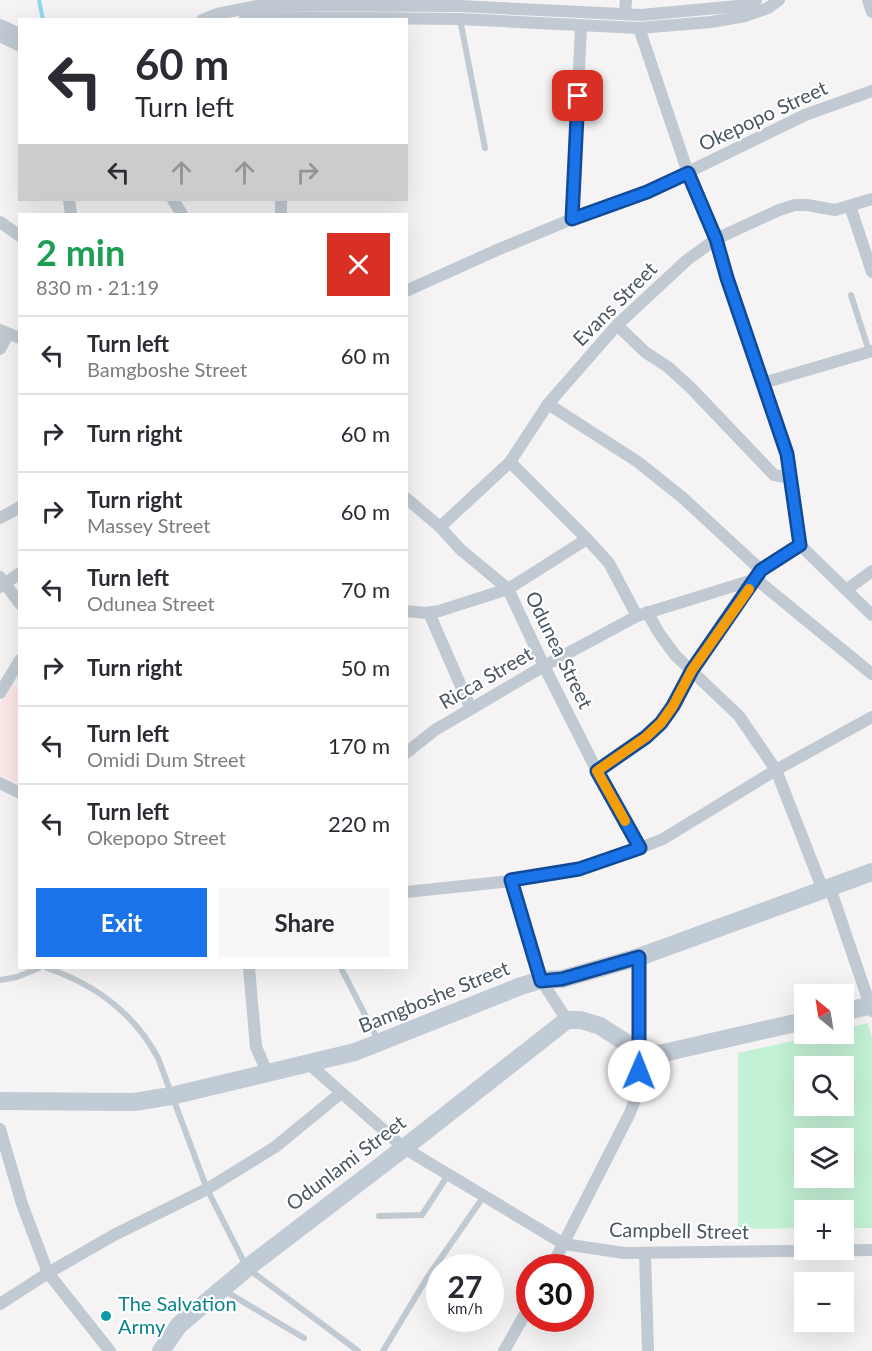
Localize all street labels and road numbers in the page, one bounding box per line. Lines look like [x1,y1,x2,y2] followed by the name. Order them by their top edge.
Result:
[695,75,831,155] street label: Okepopo Street
[567,256,661,350] street label: Evans Street
[521,587,599,712] street label: Odunea Street
[435,641,536,713] street label: Ricca Street
[355,955,512,1037] street label: Bamgboshe Street
[281,1110,410,1215] street label: Odunlami Street
[609,1217,749,1243] street label: Campbell Street

